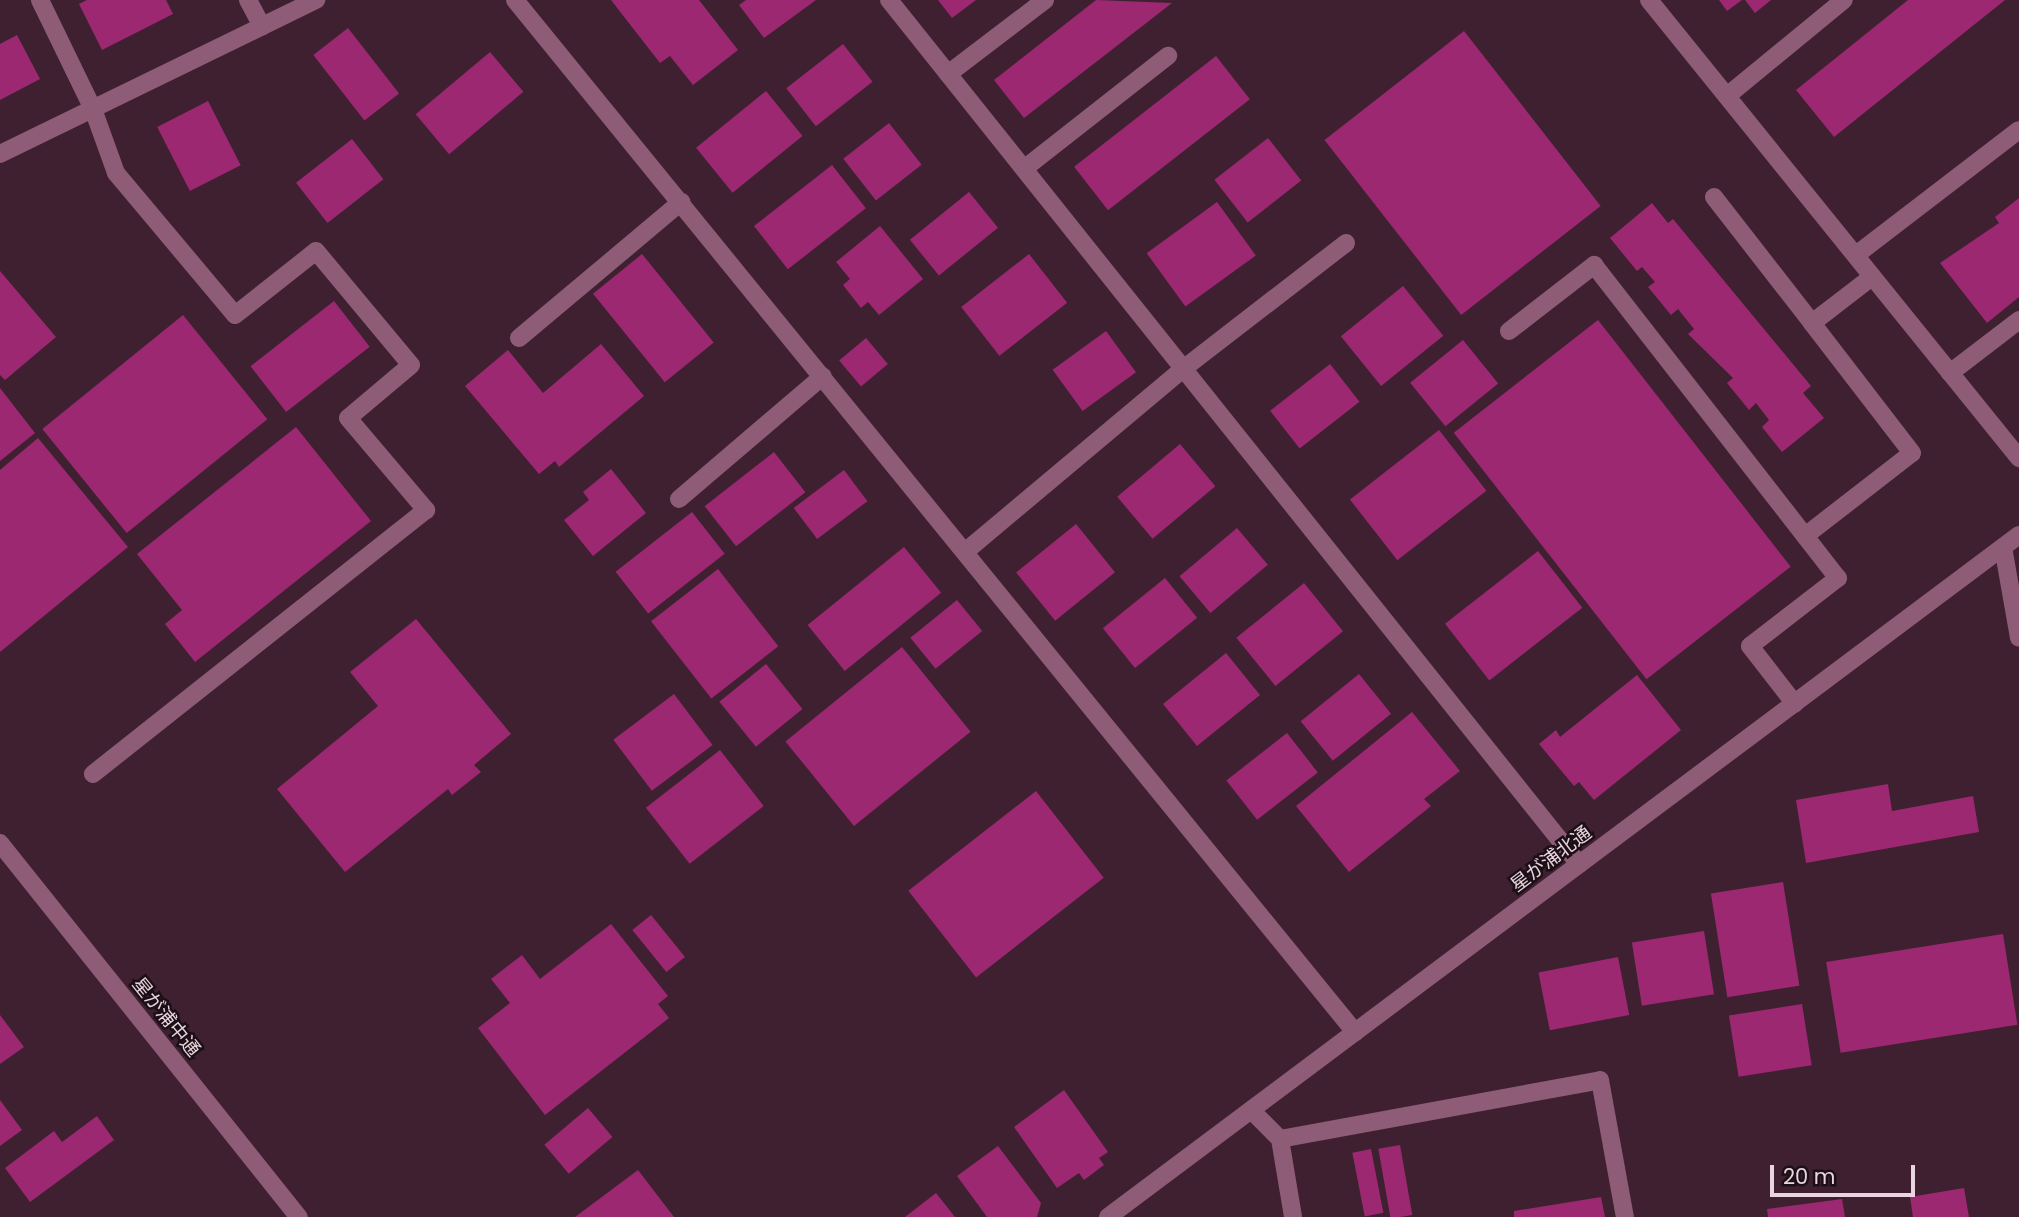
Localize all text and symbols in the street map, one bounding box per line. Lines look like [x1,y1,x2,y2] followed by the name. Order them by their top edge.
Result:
[1506,821,1596,897] street label: 星が浦北通
[127,973,205,1061] street label: 星が浦中通
[1774,1150,1919,1194] scale bar
[1783,1162,1836,1191] text: 20 m

